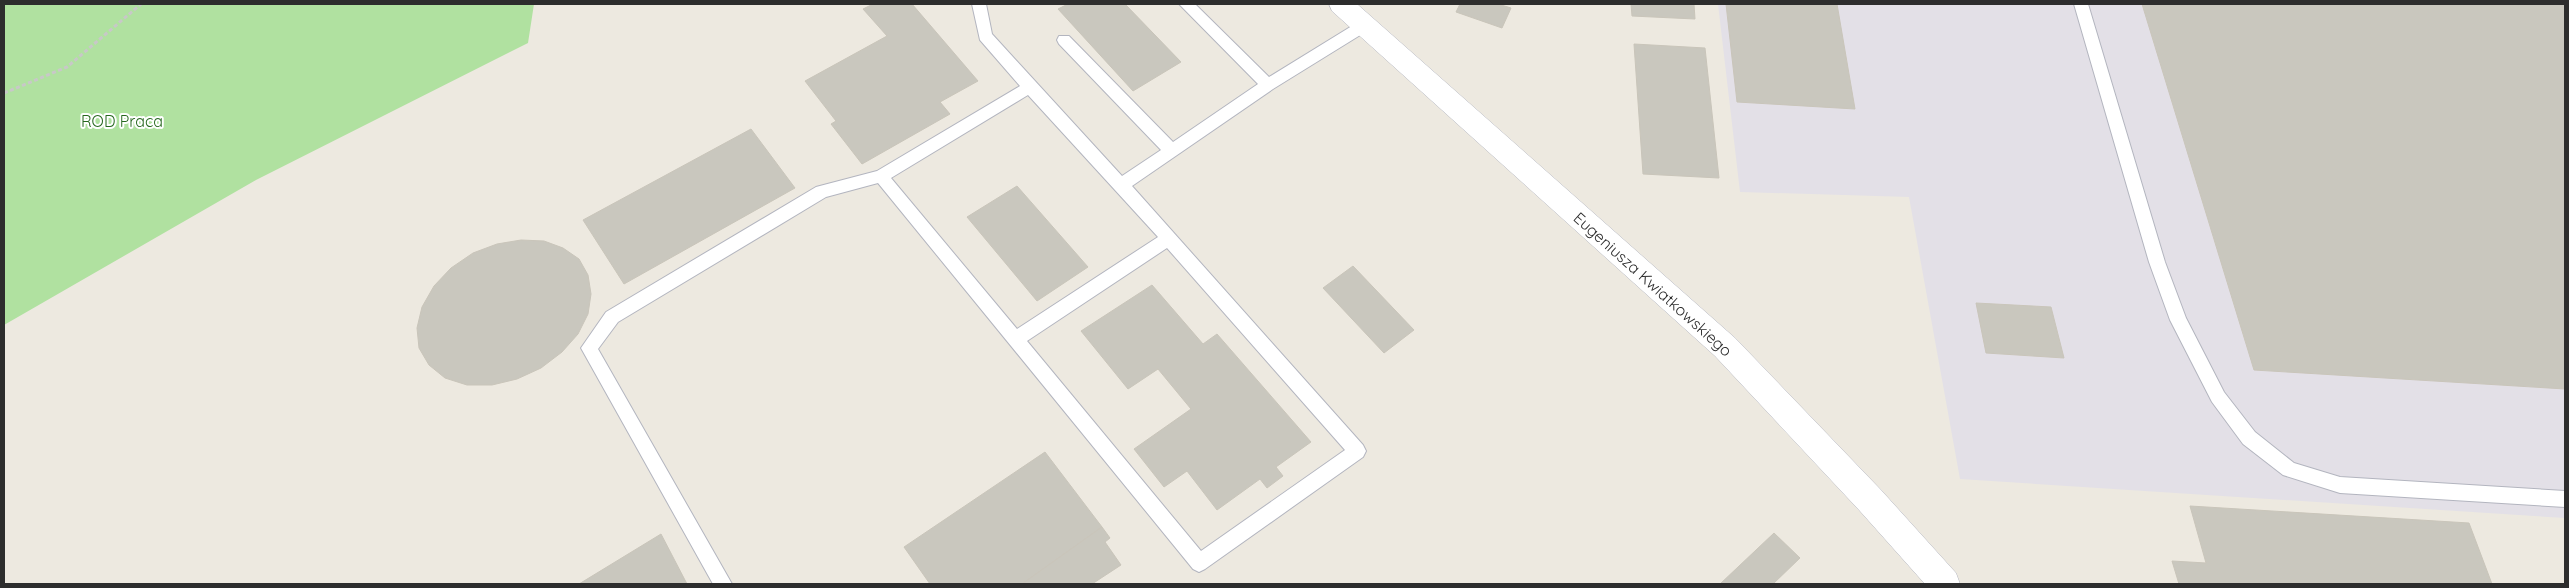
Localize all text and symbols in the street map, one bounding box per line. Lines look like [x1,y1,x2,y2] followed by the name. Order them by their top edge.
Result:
[81,111,163,131] park label: ROD Praca
[1570,208,1736,360] street label: Eugeniusza Kwiatkowskiego

